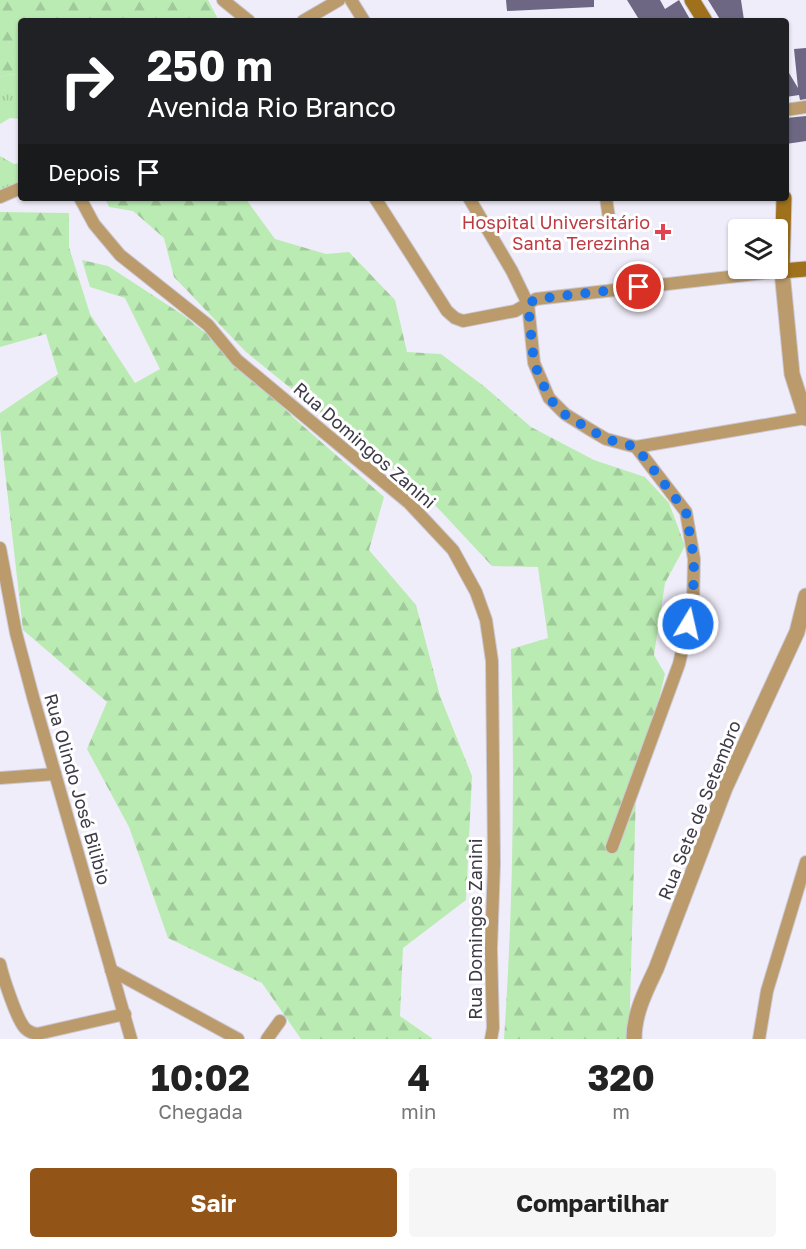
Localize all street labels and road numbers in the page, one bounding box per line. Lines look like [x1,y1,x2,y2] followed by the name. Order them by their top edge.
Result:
[289,377,441,513] street label: Rua Domingos Zanini
[40,691,116,887] street label: Rua Olindo José Bilibio
[653,717,745,903] street label: Rua Sete de Setembro
[464,838,486,1020] street label: Rua Domingos Zanini

